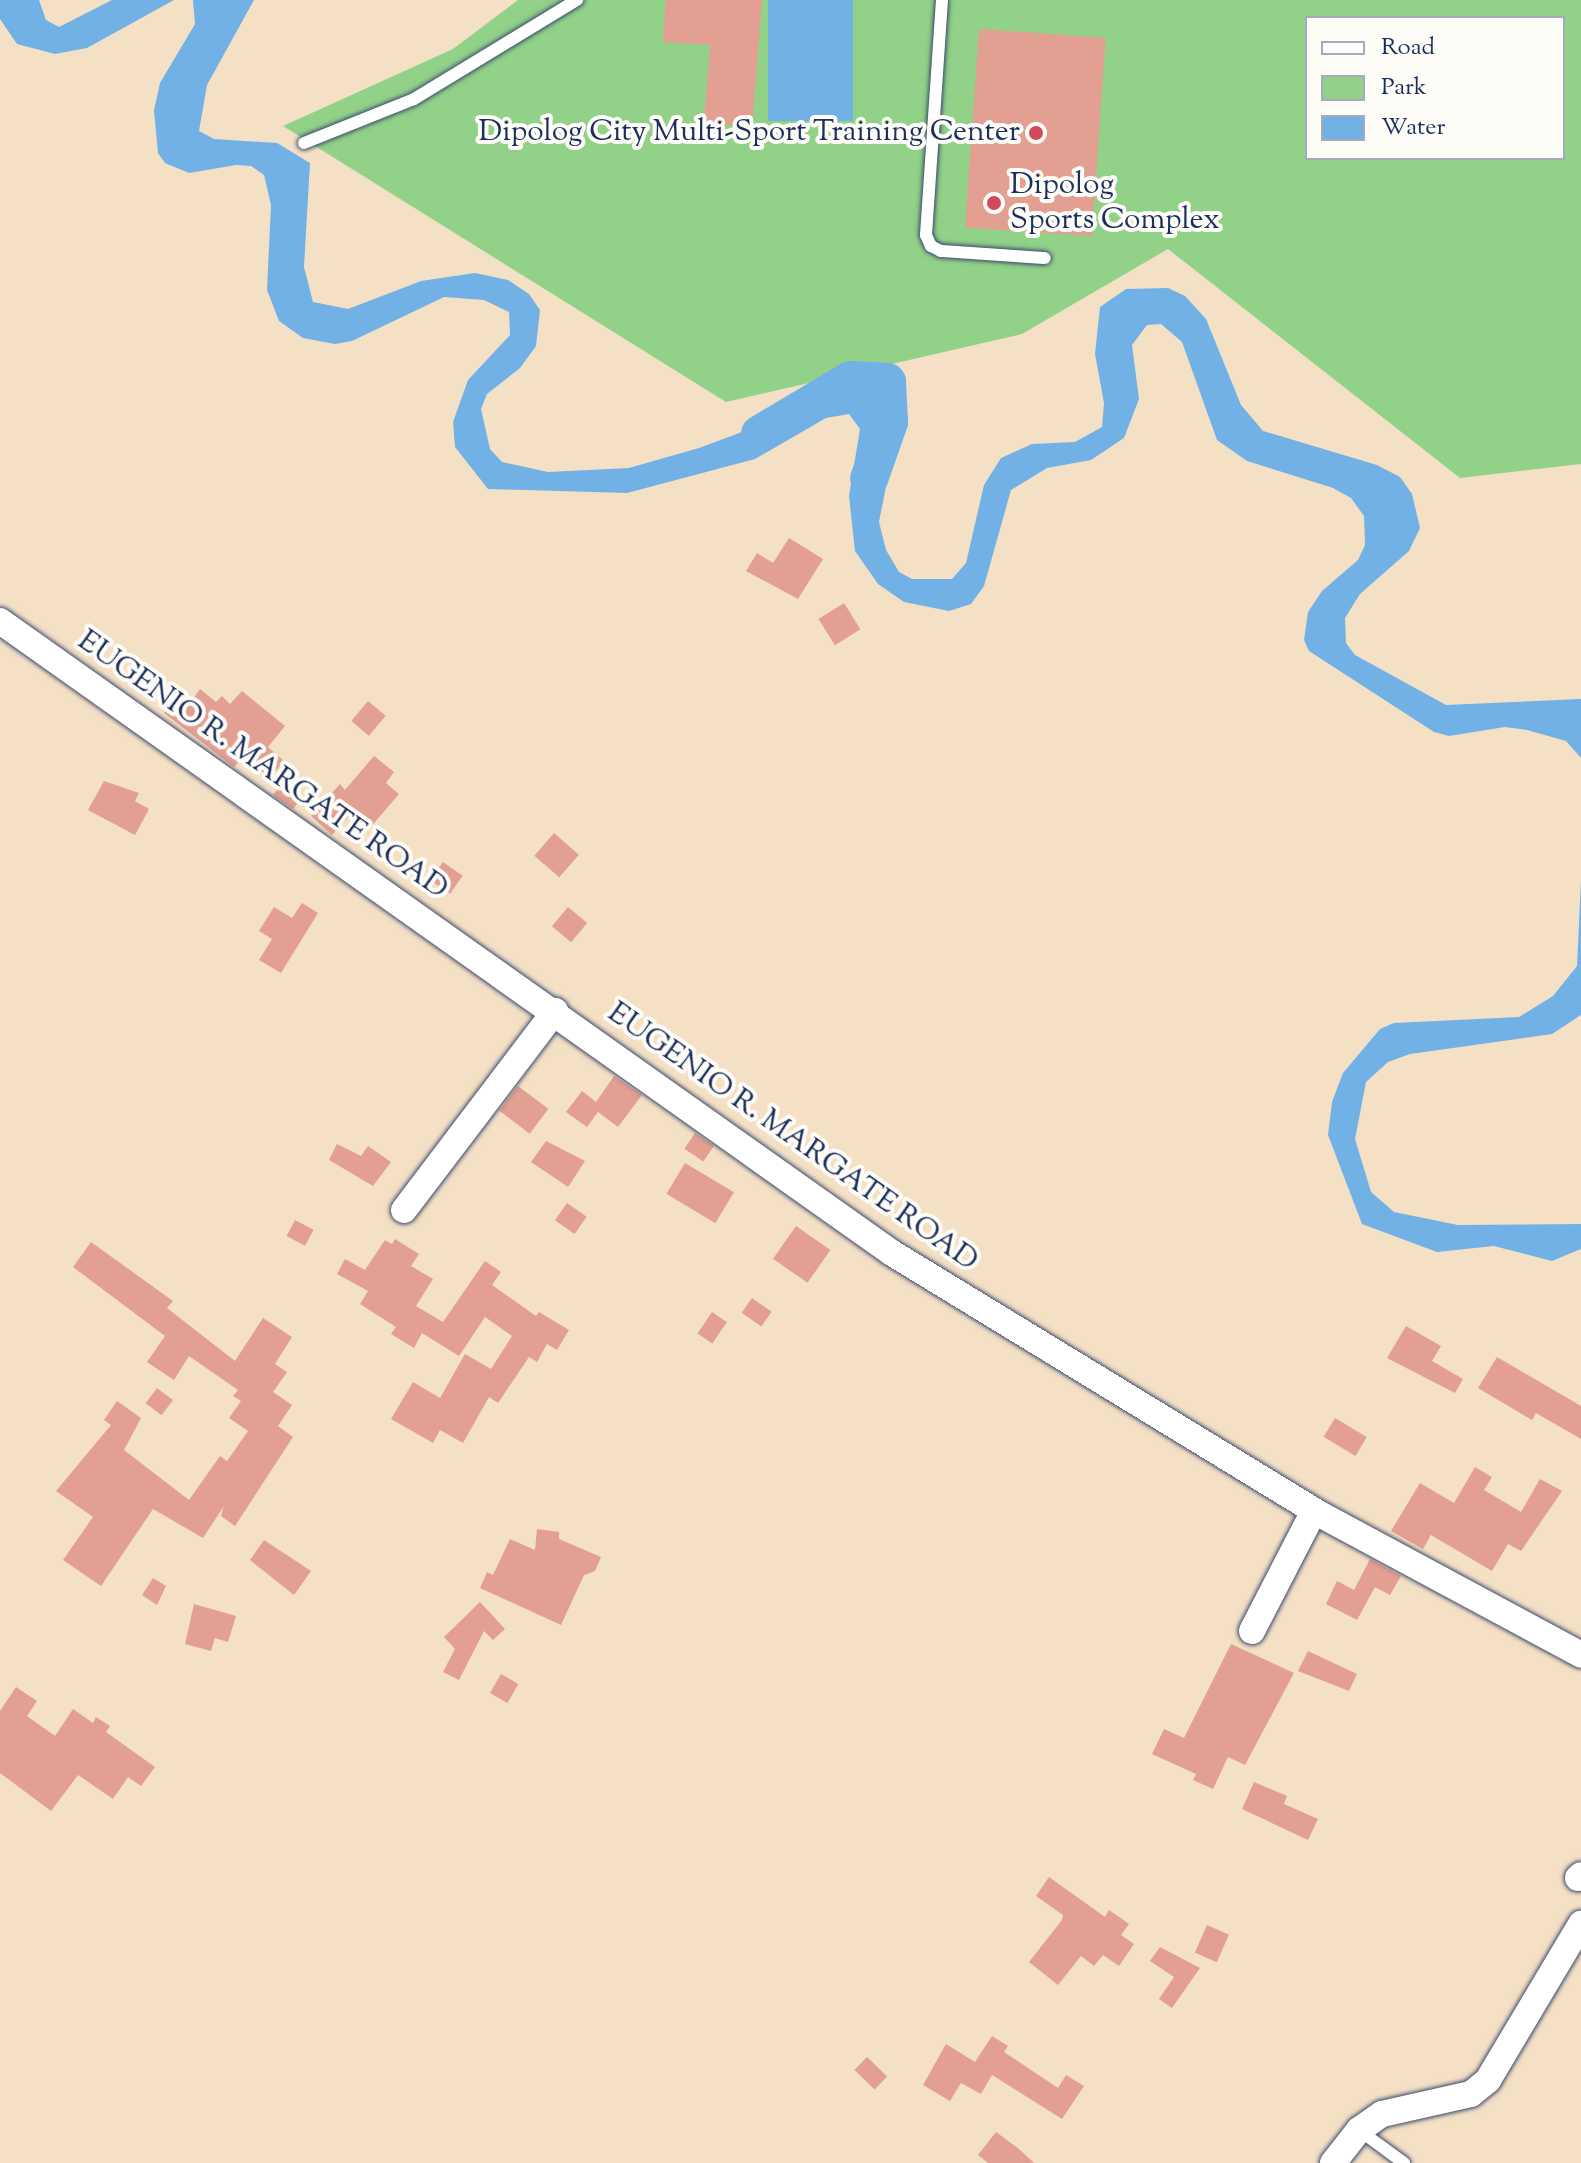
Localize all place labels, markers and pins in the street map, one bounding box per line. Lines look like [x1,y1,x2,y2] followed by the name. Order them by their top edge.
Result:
[479,115,1020,151] place label: Dipolog City Multi-Sport Training Center
[1027,124,1045,142] marker: Dipolog City Multi-Sport Training Center
[1010,168,1220,238] place label: Dipolog Sports Complex
[985,194,1003,212] marker: Dipolog Sports Complex

